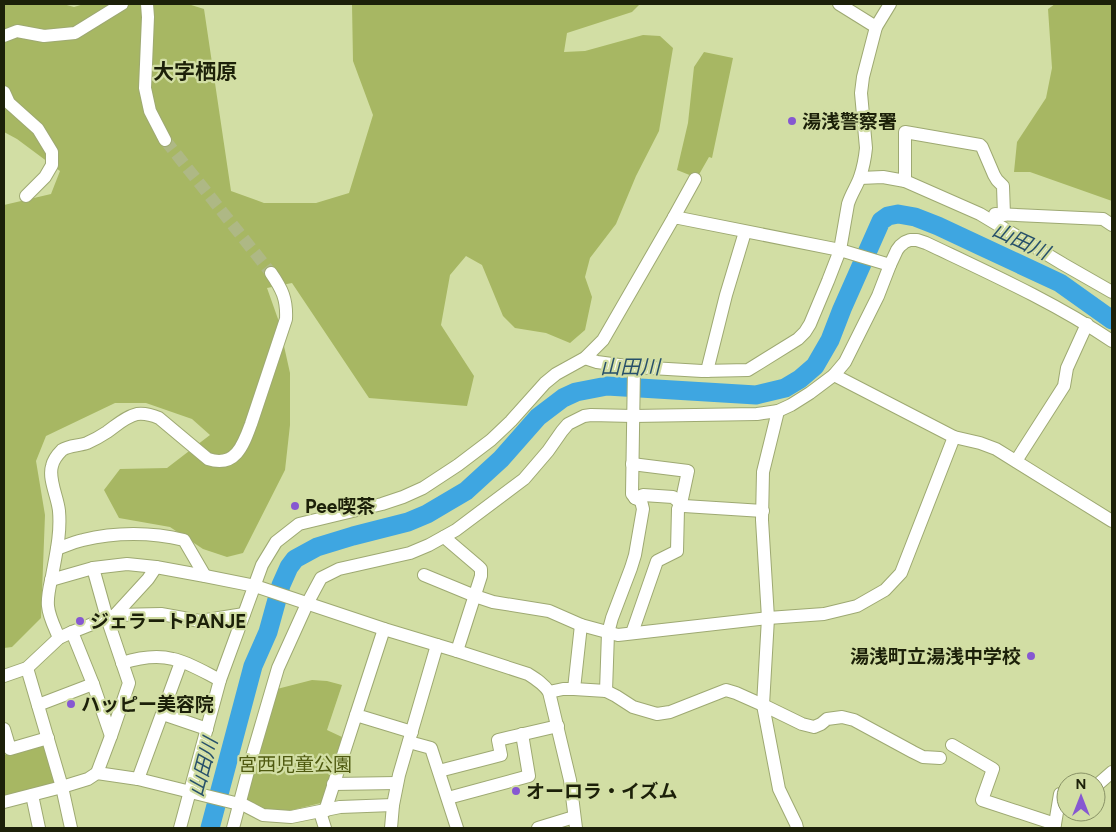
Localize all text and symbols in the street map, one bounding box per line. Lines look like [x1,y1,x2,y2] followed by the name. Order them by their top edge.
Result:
[153,59,237,84] district label: 大字栖原
[802,110,897,133] place label: 湯浅警察署
[786,115,798,127] marker: 湯浅警察署
[989,217,1055,265] water label: 山田川
[600,355,662,379] water label: 山田川
[305,495,375,518] place label: Pee喫茶
[289,500,301,512] marker: Pee喫茶
[90,610,246,633] place label: ジェラートPANJE
[74,615,86,627] marker: ジェラートPANJE
[850,645,1021,668] place label: 湯浅町立湯浅中学校
[1025,650,1037,662] marker: 湯浅町立湯浅中学校
[81,693,214,716] place label: ハッピー美容院
[65,698,77,710] marker: ハッピー美容院
[184,733,223,799] water label: 山田川
[238,753,352,776] park label: 宮西児童公園
[1056,772,1106,822] north arrow
[1076,776,1086,793] text: N
[526,780,677,803] place label: オーロラ・イズム
[510,785,522,797] marker: オーロラ・イズム

